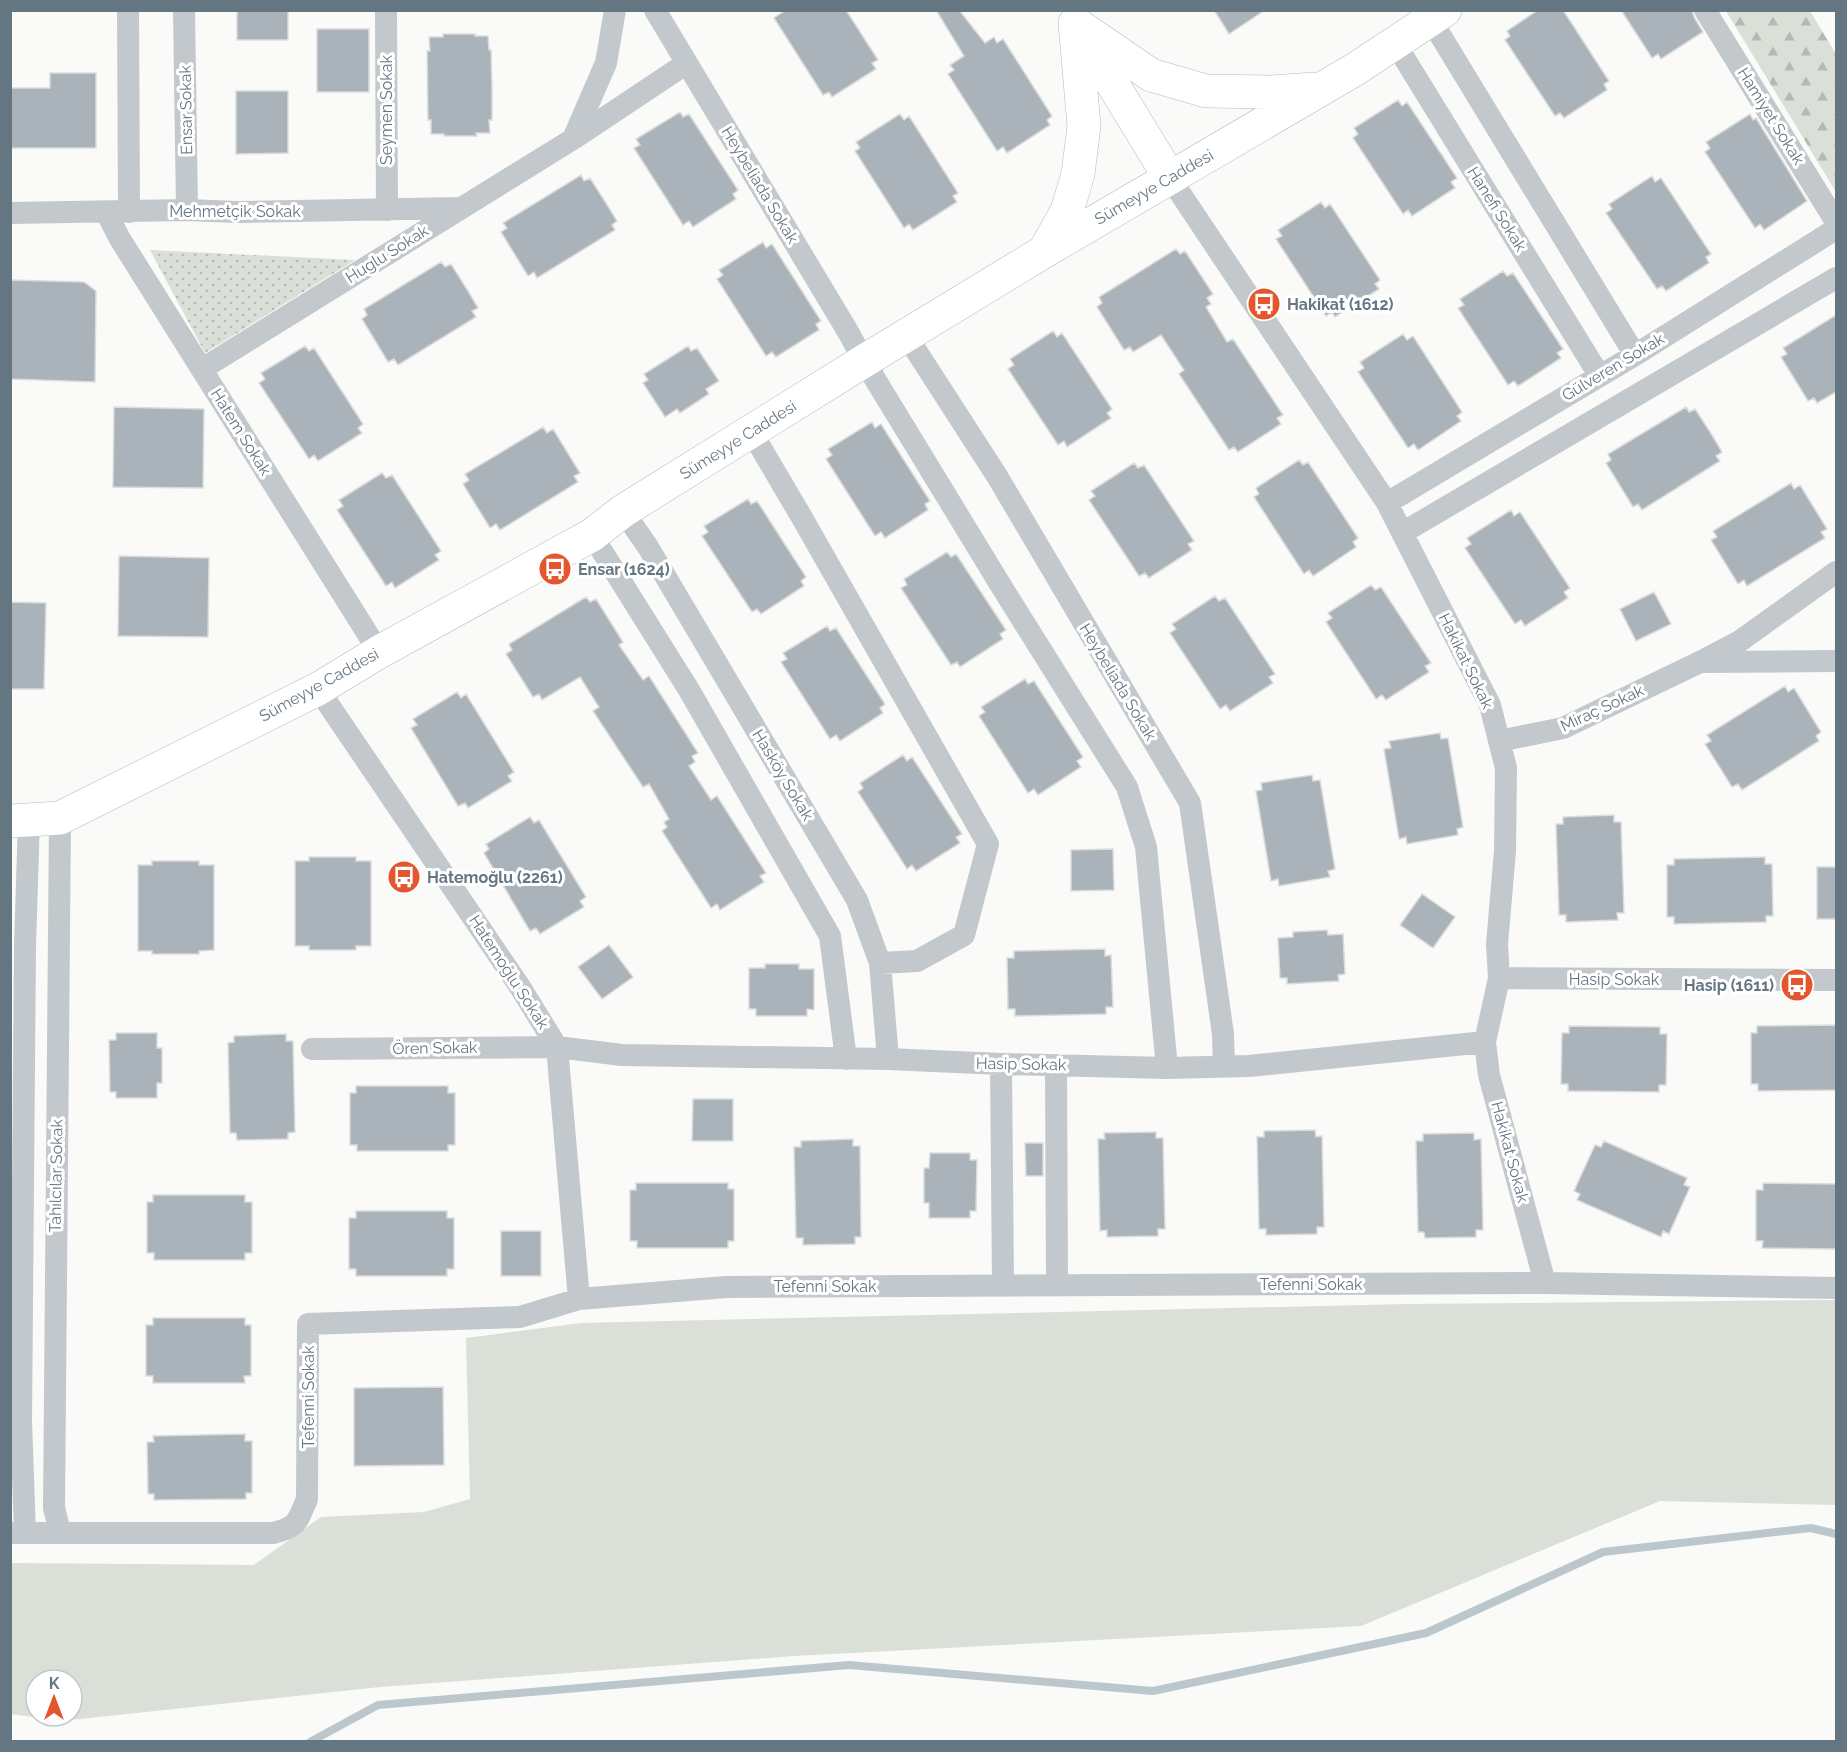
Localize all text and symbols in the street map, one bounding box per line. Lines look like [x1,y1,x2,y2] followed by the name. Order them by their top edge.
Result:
[377,55,396,165] street label: Seymen Sokak
[1734,64,1809,168] street label: Hamiyet Sokak
[176,65,196,155] street label: Ensar Sokak
[718,123,803,247] street label: Heybeliada Sokak
[1091,145,1217,229] street label: Sümeyye Caddesi
[1463,163,1531,255] street label: Hanefi Sokak
[169,202,301,221] street label: Mehmetçik Sokak
[342,221,432,287] street label: Huglu Sokak
[1246,286,1282,322] bus stop icon: Hakikat (1612)
[1287,295,1393,314] place label: Hakikat (1612)
[1559,329,1668,405] street label: Gülveren Sokak
[207,385,275,479] street label: Hatem Sokak
[676,396,800,484] street label: Sümeyye Caddesi
[537,551,573,587] bus stop icon: Ensar (1624)
[578,560,670,579] place label: Ensar (1624)
[1435,610,1498,712] street label: Hakikat Sokak
[1076,620,1161,744] street label: Heybeliada Sokak
[256,644,382,726] street label: Sümeyye Caddesi
[1557,680,1647,736] street label: Miraç Sokak
[748,726,818,824] street label: Hasköy Sokak
[386,859,422,895] bus stop icon: Hatemoğlu (2261)
[427,868,563,887] place label: Hatemoğlu (2261)
[465,911,553,1033] street label: Hatemoğlu Sokak
[1779,967,1815,1003] bus stop icon: Hasip (1611)
[1569,970,1660,989] street label: Hasip Sokak
[1684,976,1774,995] place label: Hasip (1611)
[392,1037,478,1058] street label: Ören Sokak
[976,1054,1067,1074] street label: Hasip Sokak
[1487,1099,1533,1205] street label: Hakikat Sokak
[46,1119,66,1233] street label: Tahılcılar Sokak
[1260,1275,1363,1294] street label: Tefenni Sokak
[774,1277,877,1296] street label: Tefenni Sokak
[299,1345,318,1448] street label: Tefenni Sokak
[24,1668,84,1728] north arrow
[49,1674,60,1693] text: K

